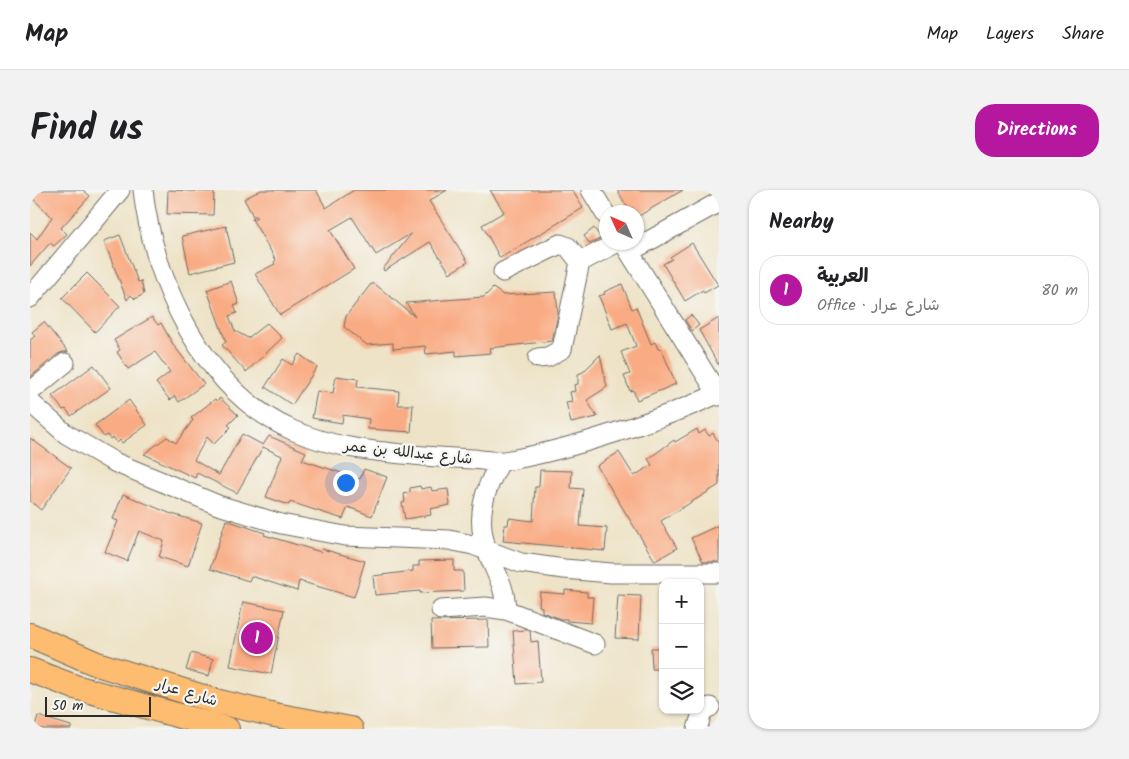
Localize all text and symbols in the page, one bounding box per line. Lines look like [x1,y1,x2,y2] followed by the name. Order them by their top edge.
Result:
[25,15,68,54] text: Map
[927,20,958,49] text: Map
[986,20,1034,49] text: Layers
[1062,20,1104,49] text: Share
[30,102,143,158] text: Find us
[975,104,1099,157] button: Directions
[599,205,644,250] north arrow
[769,206,834,239] text: Nearby
[817,262,868,292] text: العربية
[784,278,788,303] text: 1
[1041,278,1078,303] text: 80 m
[817,293,940,318] text: Office · شارع عرار
[340,434,473,472] street label: شارع عبدالله بن عمر
[333,470,359,496] your location
[659,579,704,714] map controls
[659,579,704,624] button: +
[241,619,273,657] pin: 1
[659,624,704,669] button: −
[659,669,704,714] button: layers
[152,672,220,714] street label: شارع عرار
[45,694,151,717] scale bar
[52,695,83,717] text: 50 m

